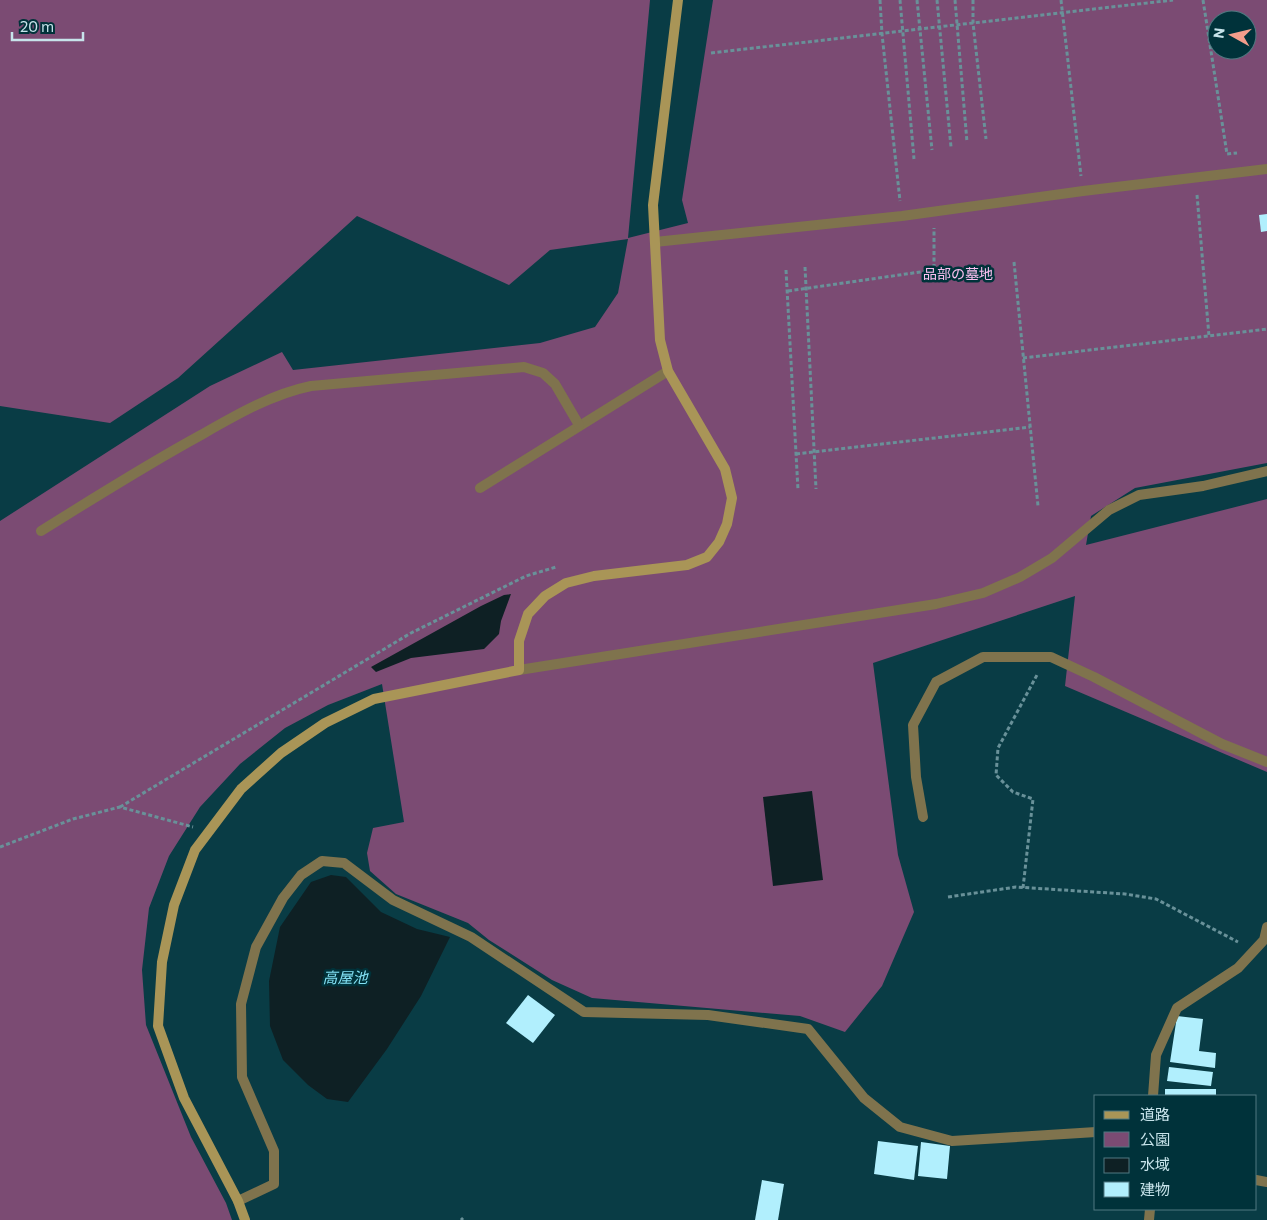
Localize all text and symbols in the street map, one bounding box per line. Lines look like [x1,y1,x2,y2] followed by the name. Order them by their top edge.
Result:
[12,10,84,42] scale bar
[1207,10,1257,60] north arrow
[20,17,54,35] text: 20 m
[1209,27,1228,40] text: N
[923,265,993,282] park label: 品部の墓地
[322,968,369,986] water label: 高屋池
[1094,1095,1257,1210] legend
[1140,1105,1170,1123] text: 道路
[1140,1130,1170,1148] text: 公園
[1140,1155,1170,1173] text: 水域
[1140,1180,1170,1198] text: 建物

